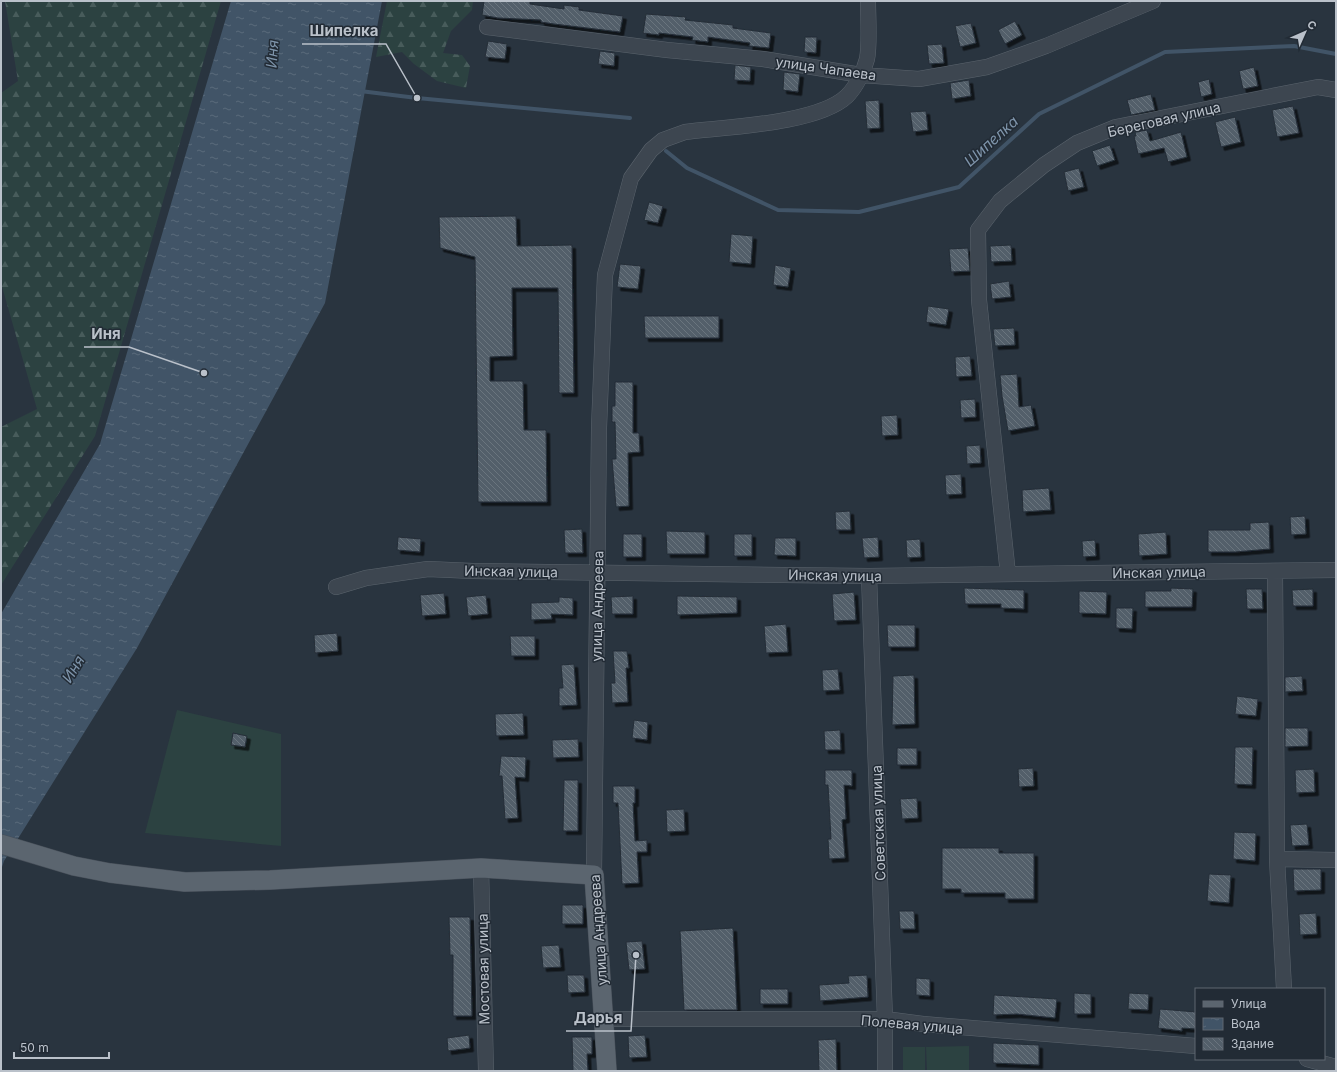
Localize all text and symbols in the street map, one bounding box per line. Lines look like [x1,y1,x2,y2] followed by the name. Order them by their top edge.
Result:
[1285,12,1325,52] north arrow
[302,17,386,44] callout: Шипелка
[1304,17,1320,33] text: С
[310,21,378,40] text: Шипелка
[262,39,282,69] water label: Иня
[775,53,877,83] street label: улица Чапаева
[1106,98,1222,140] street label: Береговая улица
[960,112,1022,170] water label: Шипелка
[84,320,129,347] callout: Иня
[91,324,121,343] text: Иня
[588,550,606,662] street label: улица Андреева
[464,562,558,580] street label: Инская улица
[1112,563,1206,581] street label: Инская улица
[788,566,882,584] street label: Инская улица
[57,652,89,686] water label: Иня
[867,765,889,881] street label: Советская улица
[586,874,610,986] street label: улица Андреева
[474,913,492,1025] street label: Мостовая улица
[1195,988,1325,1060] legend
[1231,996,1266,1011] text: Улица
[566,1004,631,1031] callout: Дарья
[574,1008,622,1027] text: Дарья
[860,1011,964,1037] street label: Полевая улица
[1231,1016,1260,1031] text: Вода
[14,1034,109,1060] scale bar
[1231,1036,1274,1051] text: Здание
[20,1040,49,1055] text: 50 m

